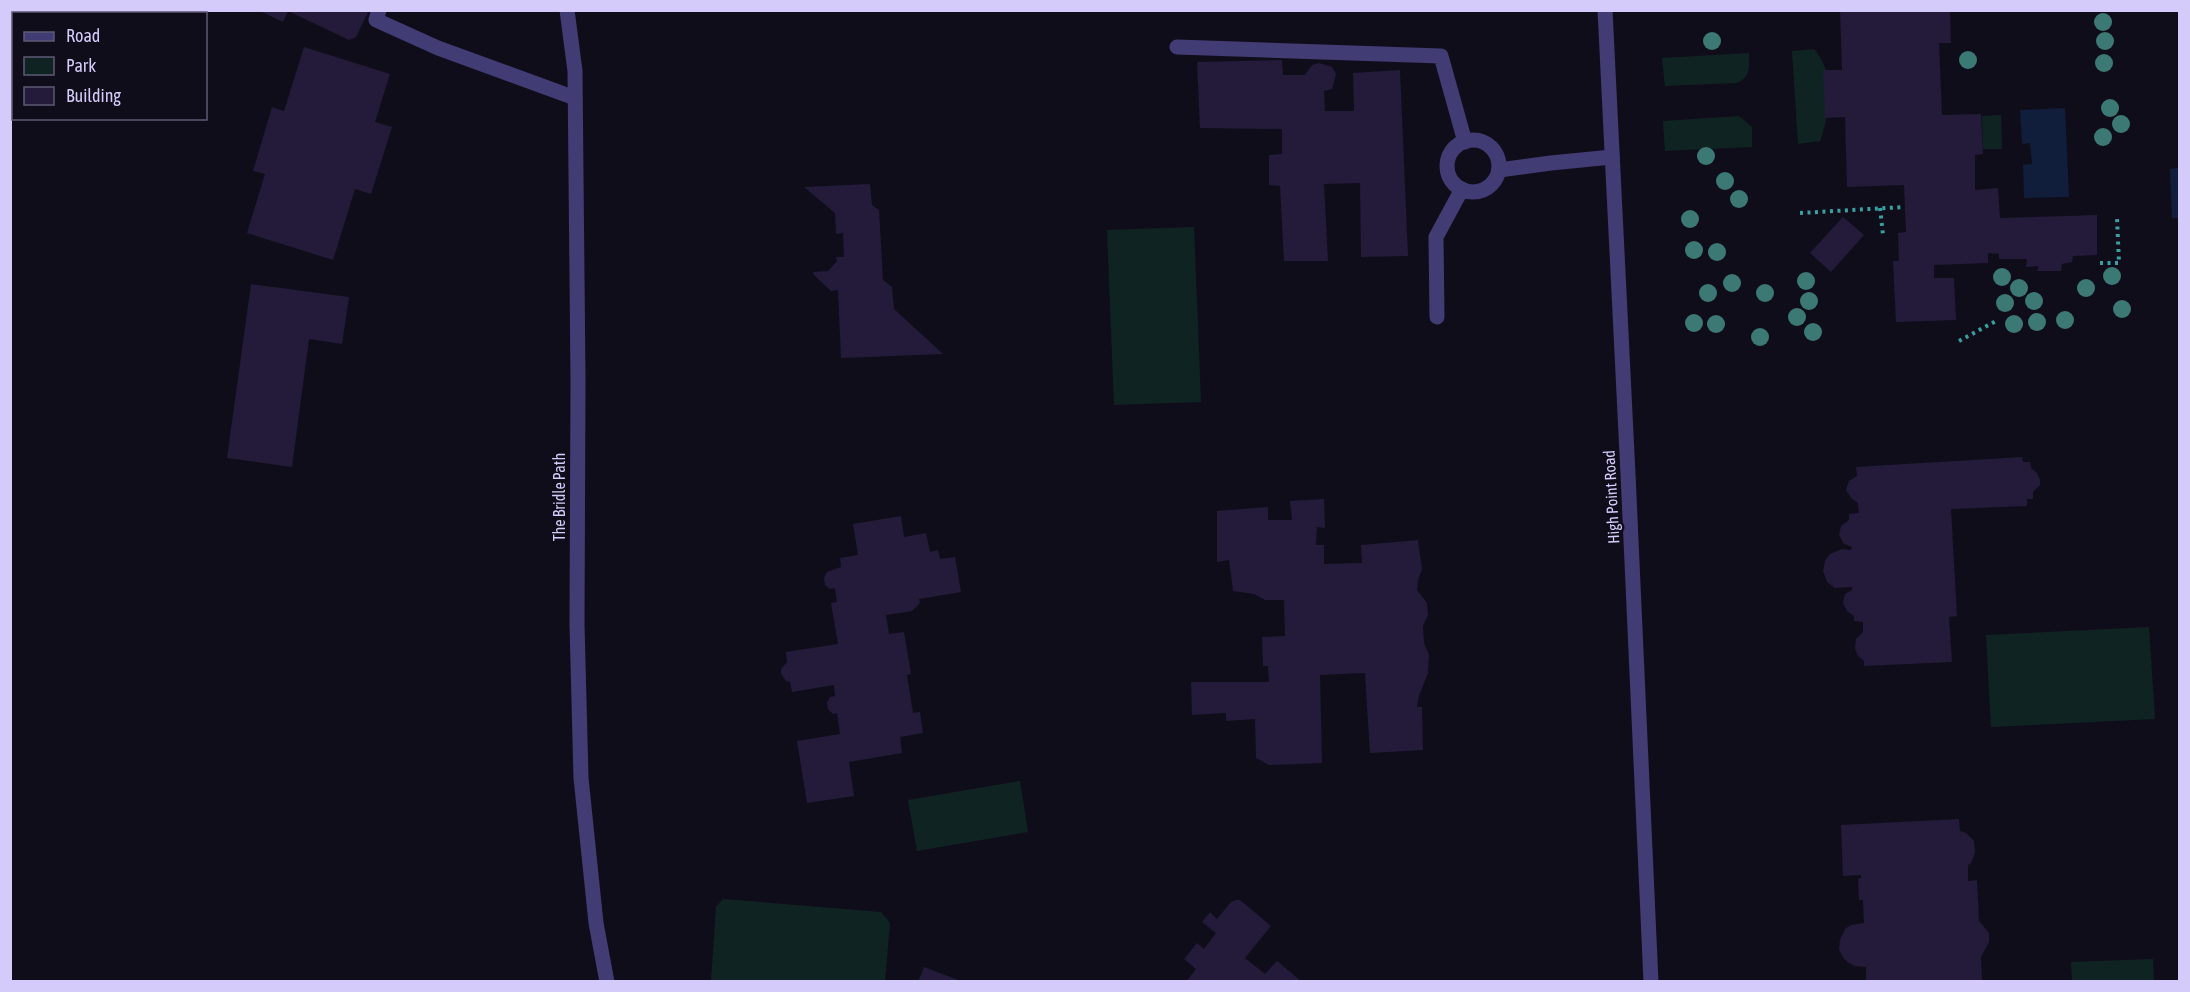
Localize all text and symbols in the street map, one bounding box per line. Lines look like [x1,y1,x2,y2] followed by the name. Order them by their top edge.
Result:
[12,12,207,120] legend
[66,25,100,46] text: Road
[66,55,96,76] text: Park
[66,85,121,106] text: Building
[1600,450,1623,544] street label: High Point Road
[550,453,568,541] street label: The Bridle Path

